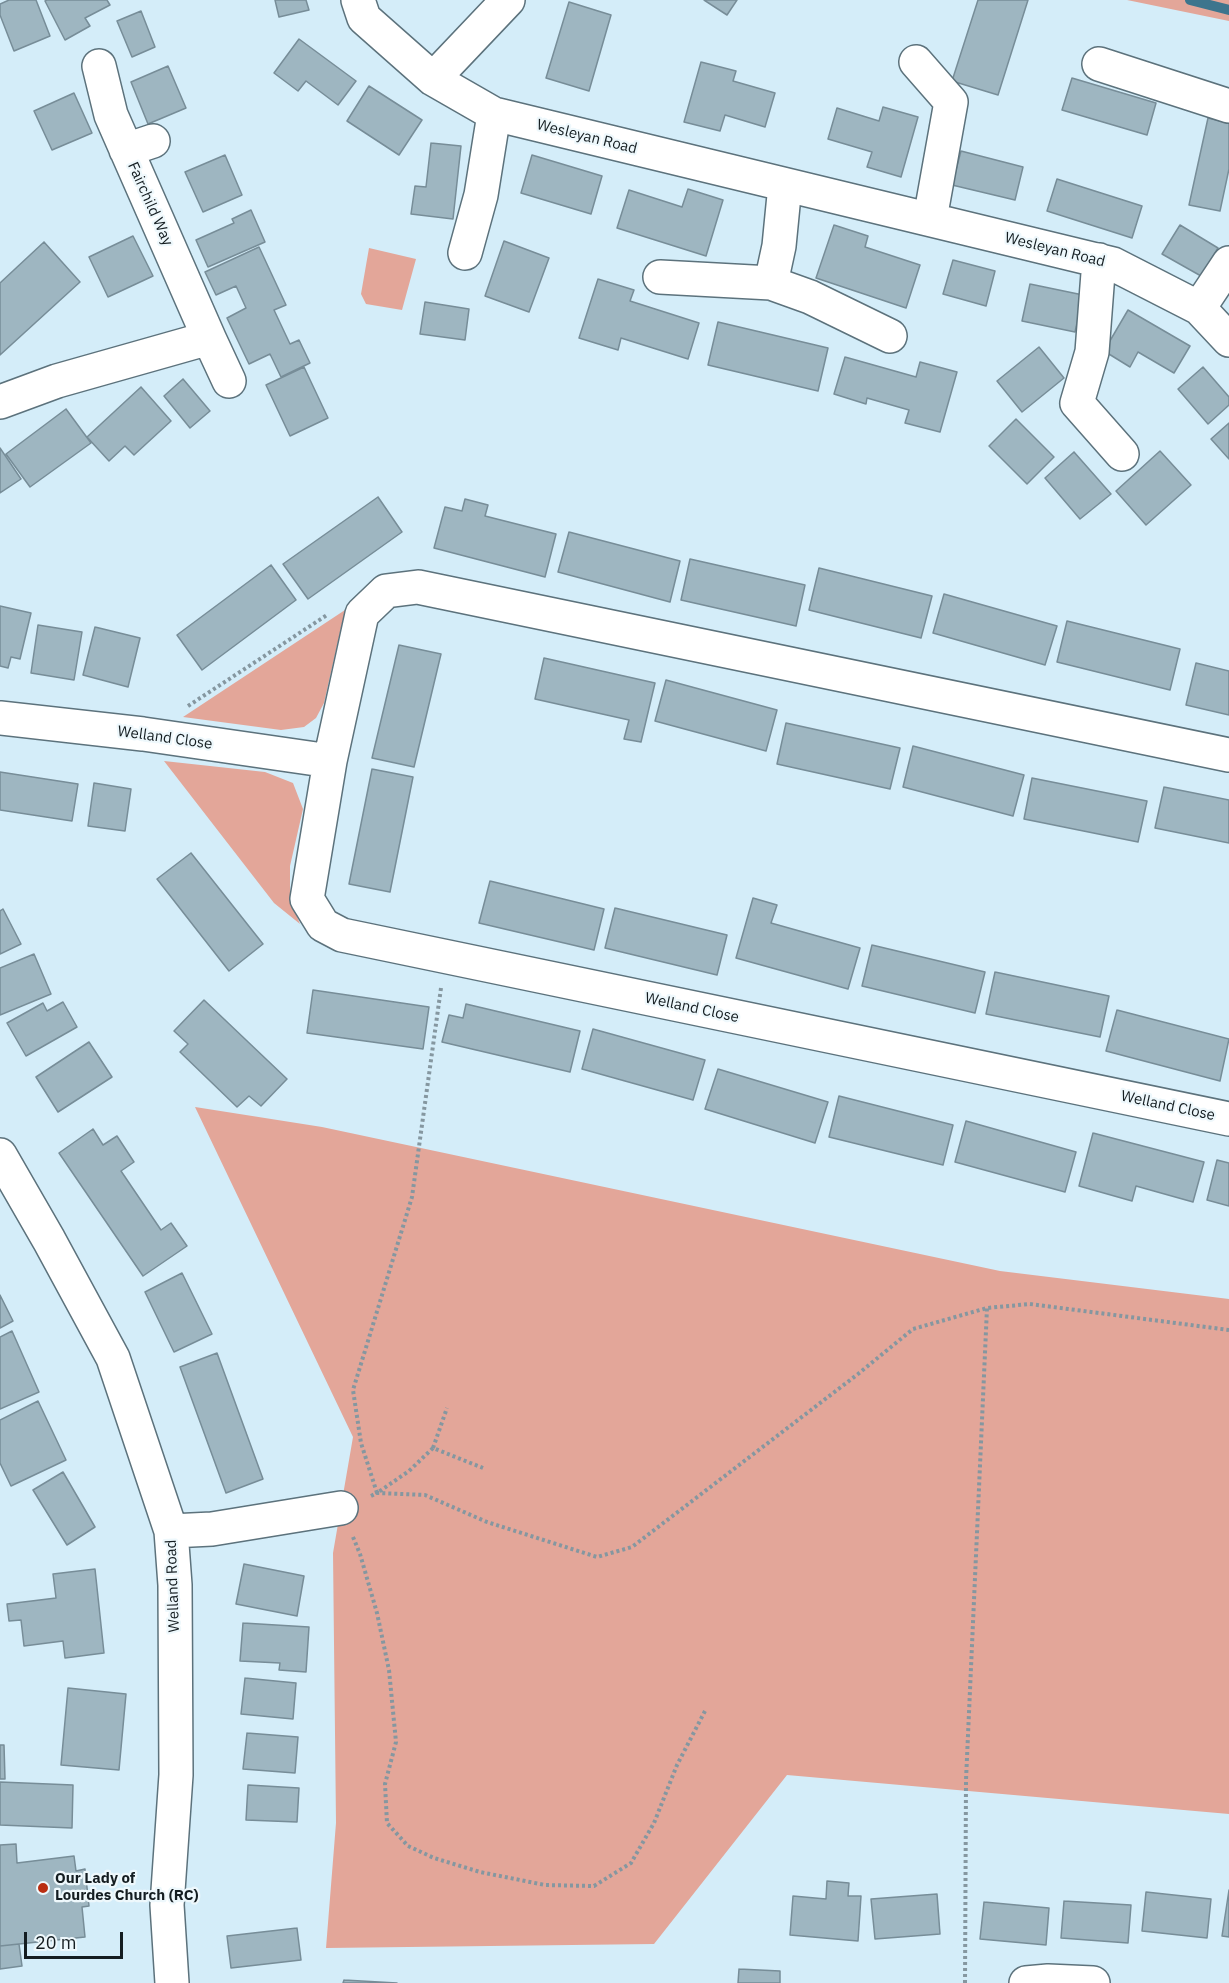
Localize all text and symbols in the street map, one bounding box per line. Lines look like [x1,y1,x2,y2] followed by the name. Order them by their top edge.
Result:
[535,116,639,158] street label: Wesleyan Road
[124,159,176,249] street label: Fairchild Way
[1003,229,1107,271] street label: Wesleyan Road
[116,722,214,754] street label: Welland Close
[643,989,741,1027] street label: Welland Close
[1119,1087,1217,1125] street label: Welland Close
[162,1539,184,1633] street label: Welland Road
[55,1870,199,1905] place label: Our Lady of Lourdes Church (RC)
[36,1881,50,1895] marker: Our Lady of Lourdes Church (RC)
[27,1920,126,1958] scale bar
[35,1931,77,1954] text: 20 m

